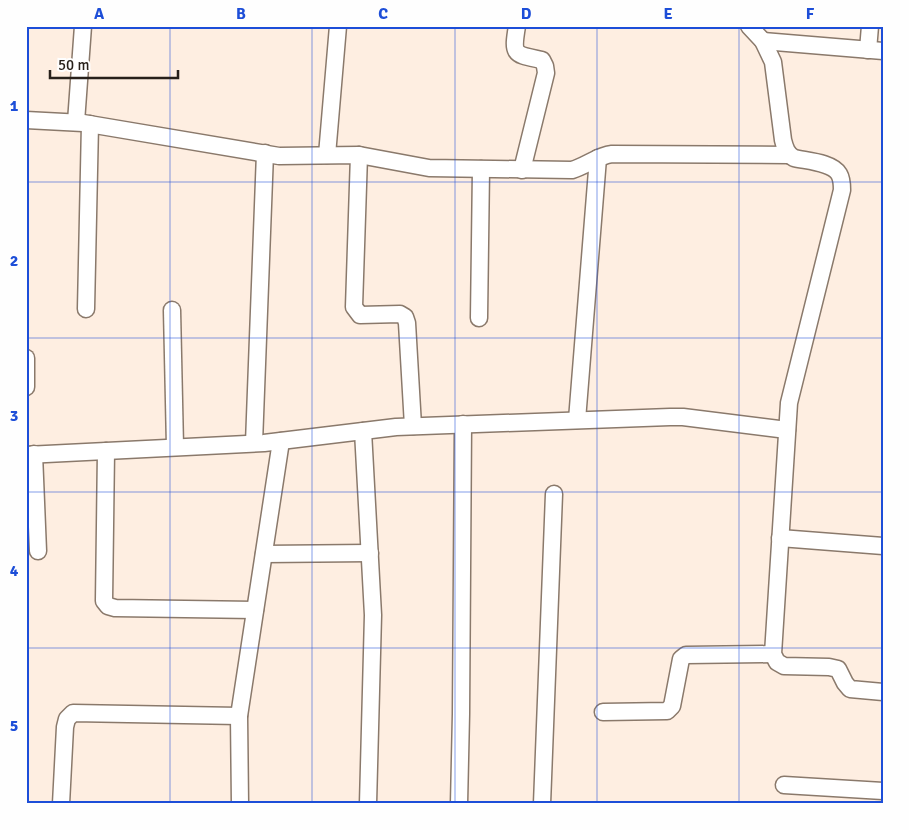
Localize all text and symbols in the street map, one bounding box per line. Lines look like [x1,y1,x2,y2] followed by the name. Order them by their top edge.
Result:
[94,4,105,24] text: A
[236,4,246,24] text: B
[378,4,388,24] text: C
[521,4,532,24] text: D
[663,4,673,24] text: E
[806,4,815,24] text: F
[50,48,178,80] scale bar
[58,56,89,74] text: 50 m
[10,96,19,116] text: 1
[10,251,18,271] text: 2
[10,406,18,426] text: 3
[10,561,19,581] text: 4
[10,716,18,736] text: 5

